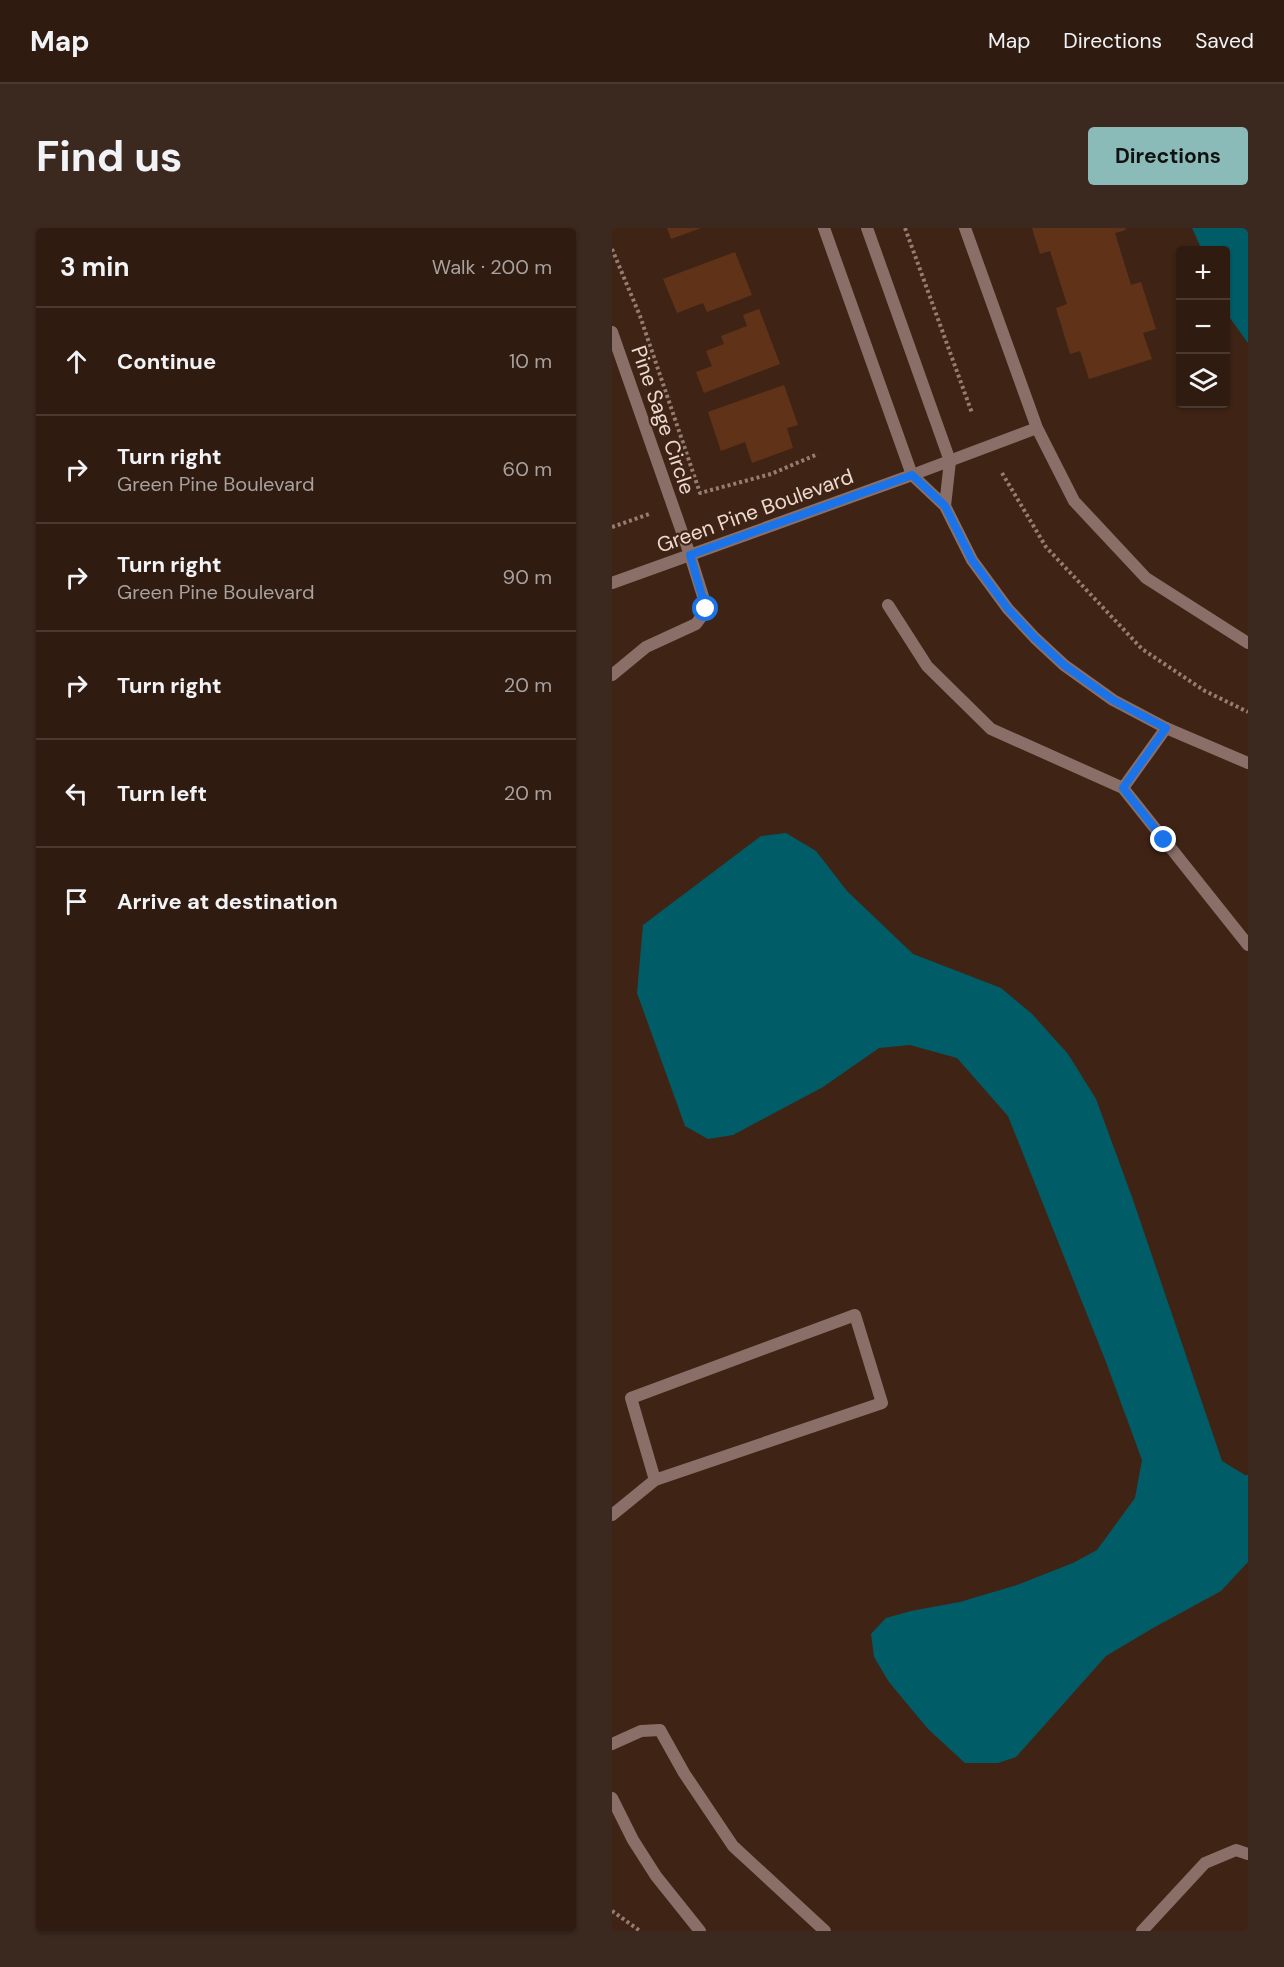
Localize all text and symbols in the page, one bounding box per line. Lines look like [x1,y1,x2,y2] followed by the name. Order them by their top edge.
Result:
[30,23,90,60] text: Map
[988,27,1030,55] text: Map
[1063,27,1162,55] text: Directions
[1195,27,1254,55] text: Saved
[1088,127,1248,185] button: Directions
[36,129,182,184] text: Find us
[1176,246,1230,408] map controls
[1176,246,1230,300] button: +
[60,250,129,284] text: 3 min
[432,254,552,280] text: Walk · 200 m
[1176,300,1230,354] button: −
[624,342,702,498] street label: Pine Sage Circle
[60,345,93,378] icon: ahead
[117,347,216,376] text: Continue
[509,348,552,374] text: 10 m
[1176,354,1230,408] button: layers
[117,442,222,471] text: Turn right
[60,453,93,486] icon: right
[503,456,552,482] text: 60 m
[653,462,857,560] street label: Green Pine Boulevard
[117,471,315,497] text: Green Pine Boulevard
[117,550,222,579] text: Turn right
[60,561,93,594] icon: right
[503,564,552,590] text: 90 m
[117,579,315,605] text: Green Pine Boulevard
[692,595,718,621] route start
[60,669,93,702] icon: right
[117,671,222,700] text: Turn right
[504,672,552,698] text: 20 m
[60,777,93,810] icon: left
[117,779,207,808] text: Turn left
[504,780,552,806] text: 20 m
[1150,826,1176,852] route end
[60,885,93,918] icon: arrive
[117,887,338,916] text: Arrive at destination

